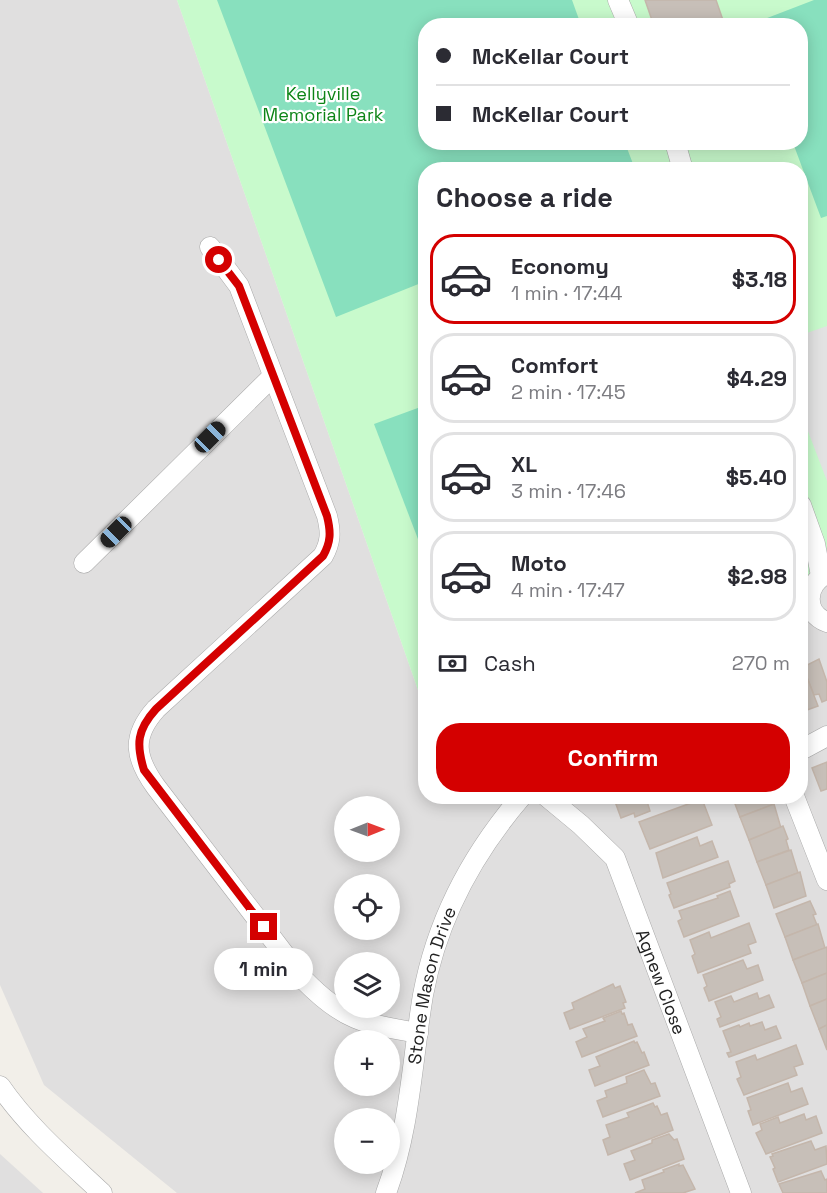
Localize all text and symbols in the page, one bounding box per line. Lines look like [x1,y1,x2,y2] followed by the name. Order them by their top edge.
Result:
[472,42,629,70] text: McKellar Court
[263,82,384,126] park label: Kellyville Memorial Park
[472,100,629,128] text: McKellar Court
[436,180,613,215] text: Choose a ride
[205,246,232,273] route start
[439,252,493,306] icon: car
[511,252,609,280] text: Economy
[732,265,787,293] text: $3.18
[511,280,623,306] text: 1 min · 17:44
[439,351,493,405] icon: car
[511,351,599,379] text: Comfort
[727,364,787,392] text: $4.29
[511,379,626,405] text: 2 min · 17:45
[191,418,229,456] car
[439,450,493,504] icon: car
[511,450,537,478] text: XL
[726,463,787,491] text: $5.40
[511,478,626,504] text: 3 min · 17:46
[97,513,135,551] car
[439,549,493,603] icon: car
[511,549,567,577] text: Moto
[727,562,787,590] text: $2.98
[511,577,625,603] text: 4 min · 17:47
[436,647,469,680] icon: cash
[484,649,536,677] text: Cash
[732,650,790,676] text: 270 m
[436,723,790,792] button: Confirm
[334,796,400,862] north arrow
[334,796,400,1174] map controls
[334,874,400,940] button: locate
[402,903,461,1066] street label: Stone Mason Drive
[250,913,277,940] route end
[631,926,692,1038] street label: Agnew Close
[214,948,314,990] callout: 1 min
[334,952,400,1018] button: layers
[239,956,288,982] text: 1 min
[334,1030,400,1096] button: +
[334,1108,400,1174] button: −

